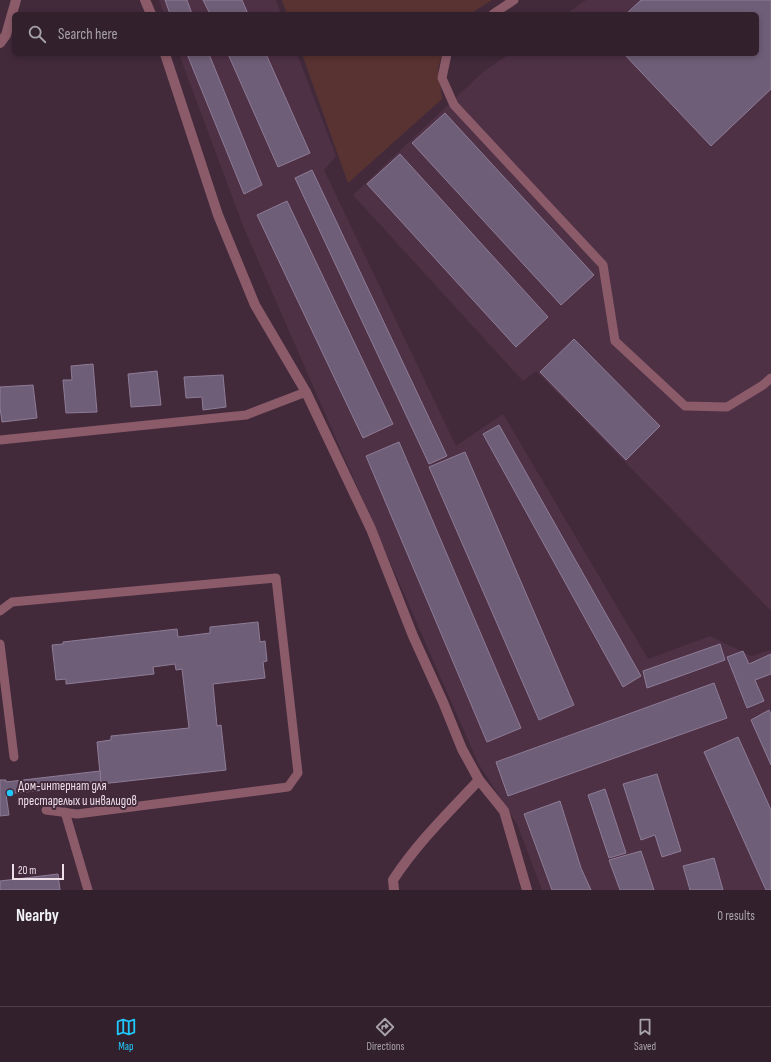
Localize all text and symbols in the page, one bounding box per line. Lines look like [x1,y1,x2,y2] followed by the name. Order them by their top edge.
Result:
[12,12,759,56] search box
[26,23,48,45] icon: search
[58,25,118,44] text: Search here
[18,778,137,809] place label: Дом-интернат для престарелых и инвалидов
[5,788,15,798] marker: Дом-интернат для престарелых и инвалидов
[12,862,64,881] scale bar
[18,864,36,877] text: 20 m
[16,906,59,926] text: Nearby
[717,908,755,924] text: 0 results
[115,1016,137,1053] tab: Map
[367,1016,404,1053] tab: Directions
[634,1016,656,1053] tab: Saved

